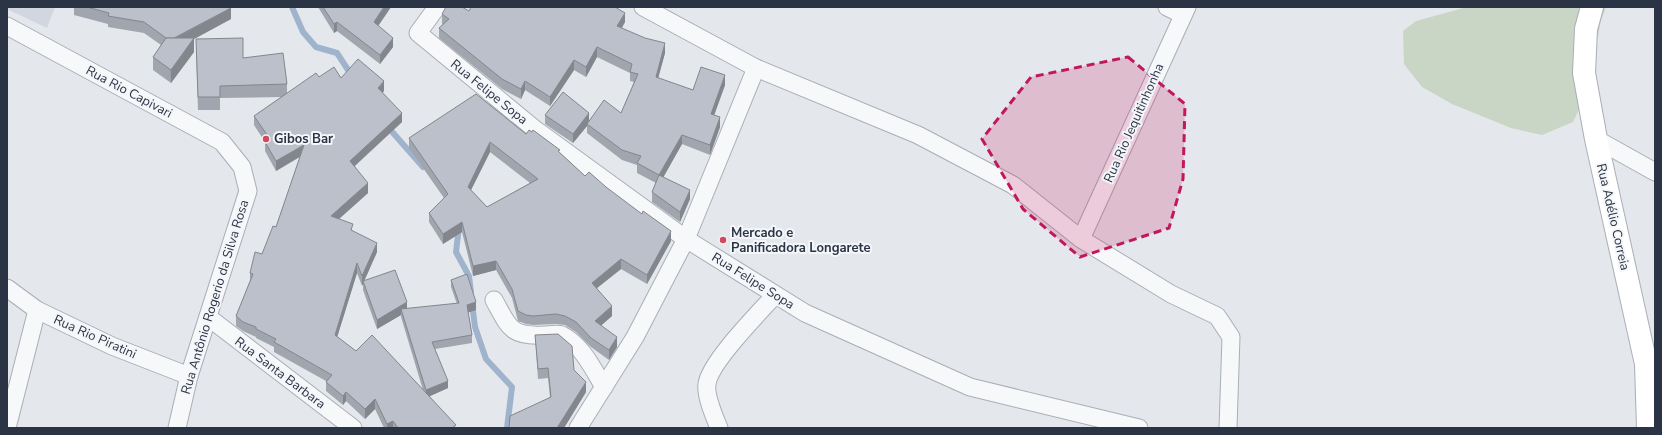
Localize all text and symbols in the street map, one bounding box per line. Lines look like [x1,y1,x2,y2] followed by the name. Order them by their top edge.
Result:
[447,55,531,129] street label: Rua Felipe Sopa
[1100,61,1168,185] street label: Rua Rio Jequitinhonha
[83,62,175,122] street label: Rua Rio Capivari
[274,130,334,148] place label: Gibos Bar
[261,134,271,144] marker: Gibos Bar
[1592,162,1634,272] street label: Rua Adélio Correia
[177,198,253,396] street label: Rua Antônio Rogerio da Silva Rosa
[731,224,871,257] place label: Mercado e Panificadora Longarete
[718,235,728,245] marker: Mercado e Panificadora Longarete
[708,248,798,314] street label: Rua Felipe Sopa
[51,311,139,363] street label: Rua Rio Piratini
[231,333,329,413] street label: Rua Santa Barbara

